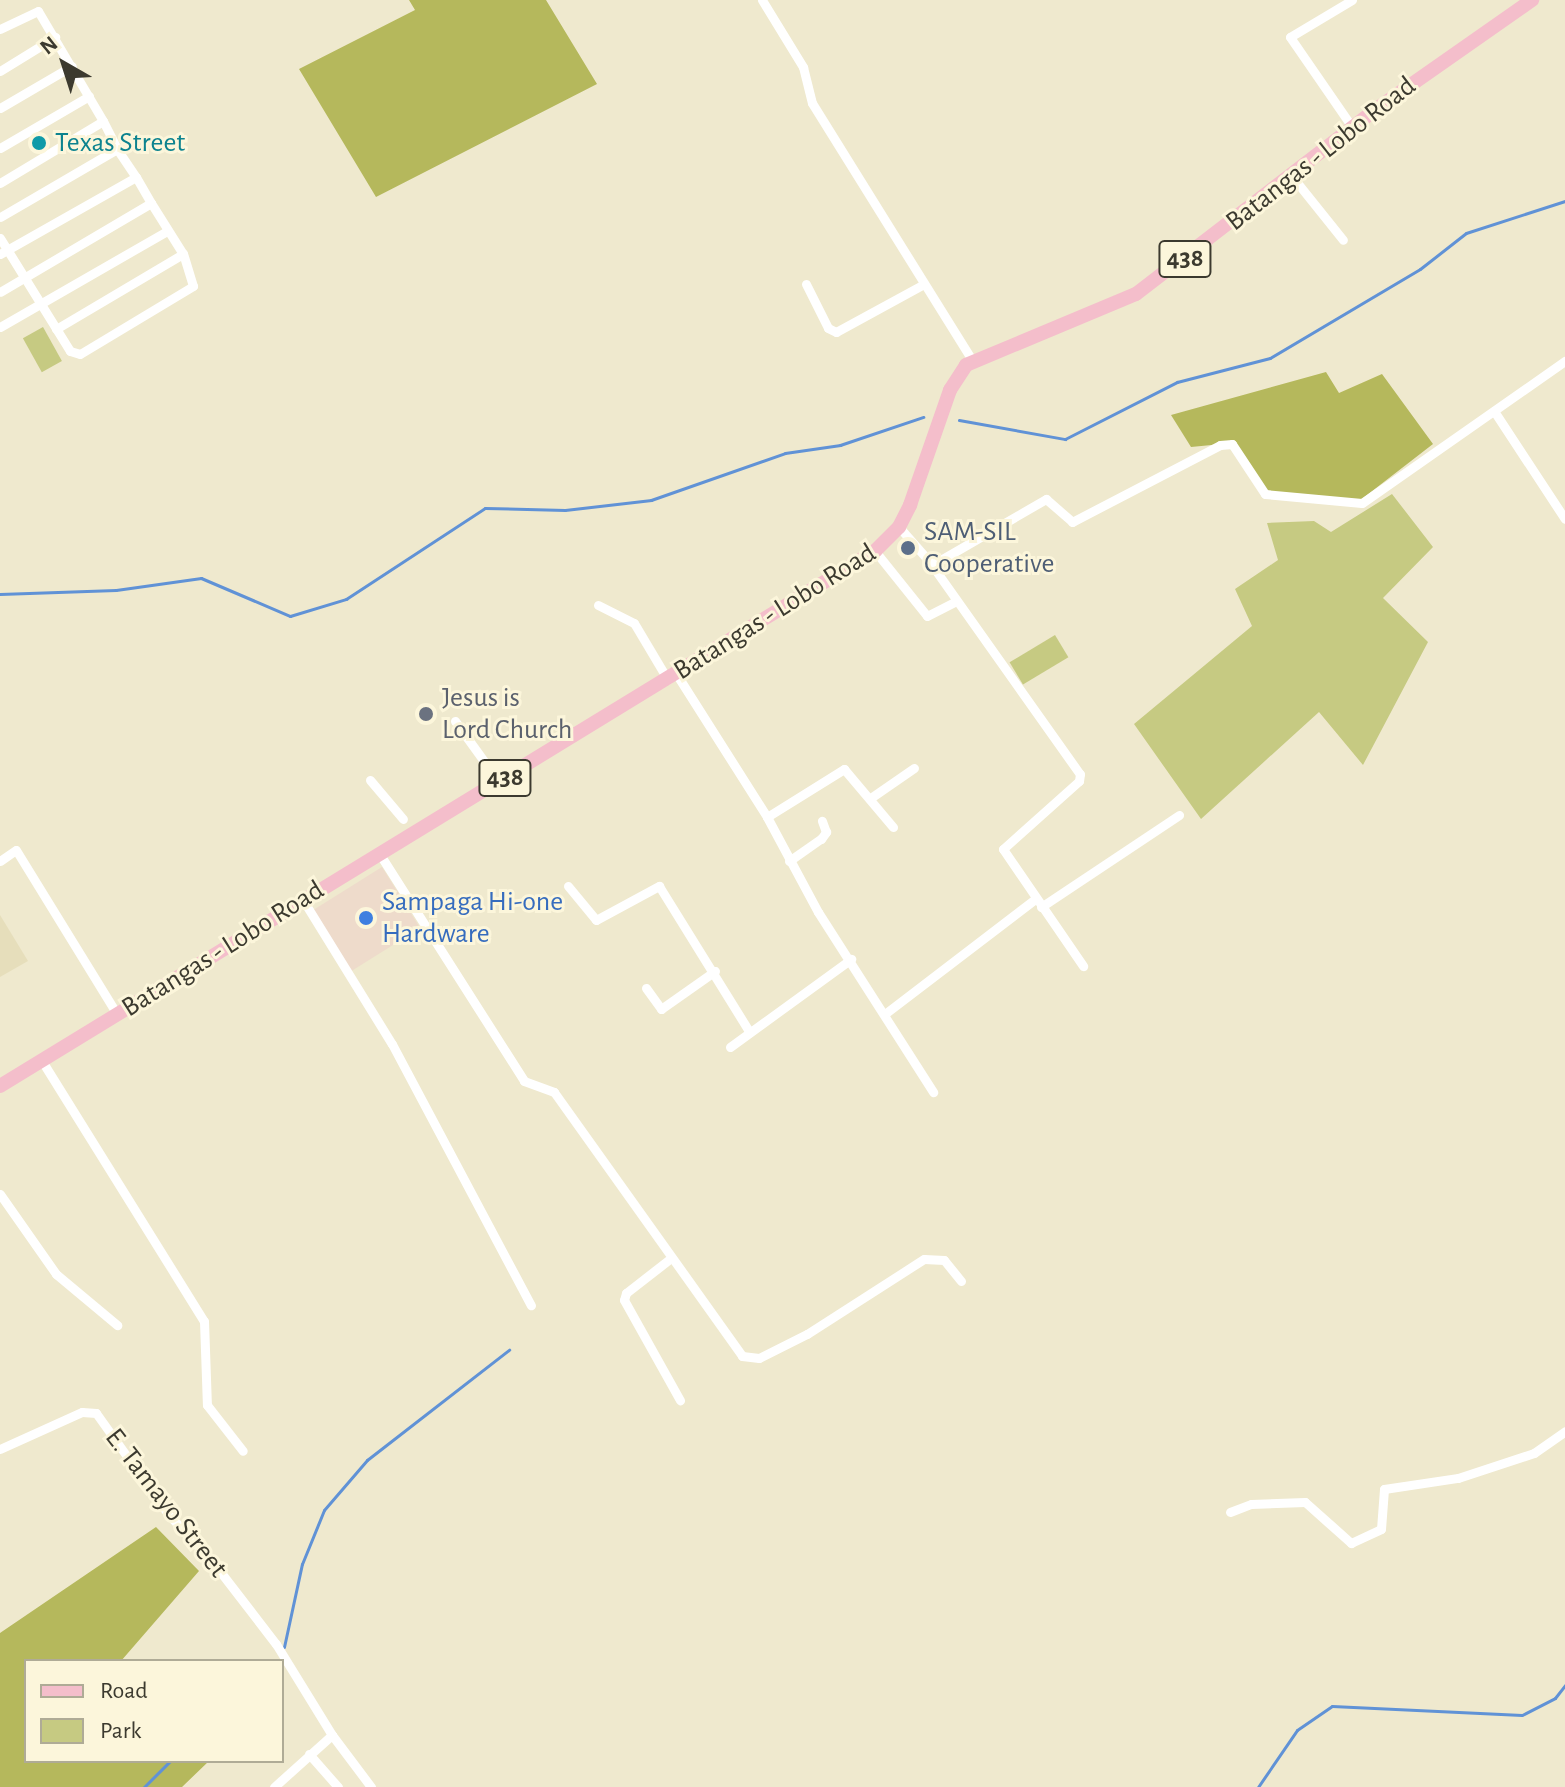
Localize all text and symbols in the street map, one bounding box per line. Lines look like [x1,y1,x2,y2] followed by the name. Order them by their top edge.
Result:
[24,24,104,104] north arrow
[36,32,62,59] text: N
[1219,69,1423,239] street label: Batangas - Lobo Road
[55,126,185,160] place label: Texas Street
[30,134,48,152] marker: Texas Street
[1157,237,1213,281] road number: 438
[924,515,1054,581] place label: SAM-SIL Cooperative
[668,536,882,688] street label: Batangas - Lobo Road
[899,539,917,557] marker: SAM-SIL Cooperative
[442,681,572,747] place label: Jesus is Lord Church
[417,705,435,723] marker: Jesus is Lord Church
[477,756,533,800] road number: 438
[116,873,330,1025] street label: Batangas - Lobo Road
[382,885,563,951] place label: Sampaga Hi-one Hardware
[357,909,375,927] marker: Sampaga Hi-one Hardware
[97,1422,235,1584] street label: E. Tamayo Street
[24,1659,284,1763] legend
[100,1679,148,1703] text: Road
[100,1719,141,1743] text: Park

